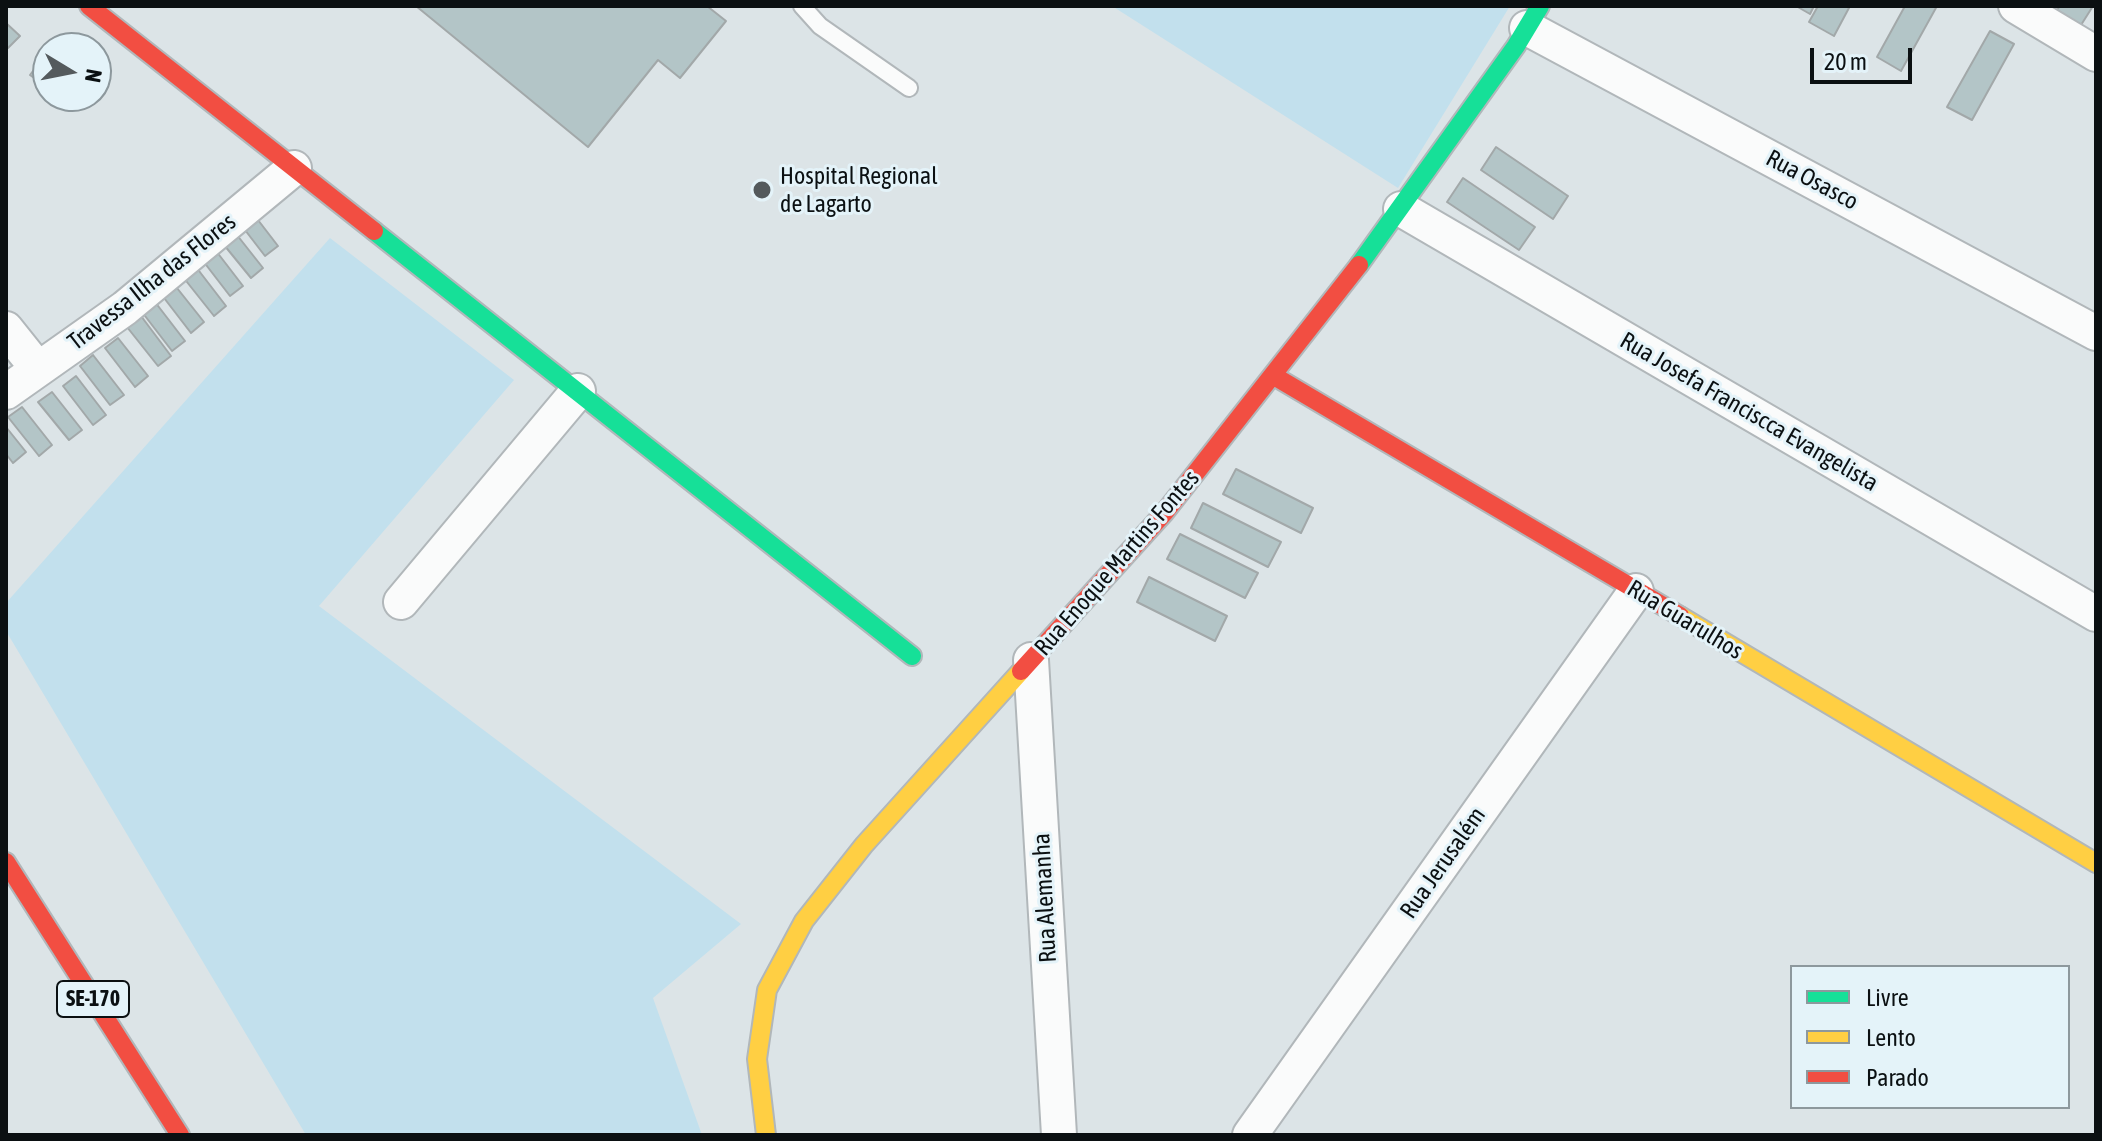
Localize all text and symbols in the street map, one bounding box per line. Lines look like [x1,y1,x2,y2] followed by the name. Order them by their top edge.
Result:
[32,32,112,112] north arrow
[1814,32,1916,82] scale bar
[1824,48,1867,75] text: 20 m
[80,67,108,84] text: N
[1761,144,1863,216] street label: Rua Osasco
[780,162,937,218] place label: Hospital Regional de Lagarto
[751,179,773,201] marker: Hospital Regional de Lagarto
[62,207,242,357] street label: Travessa Ilha das Flores
[1615,326,1883,498] street label: Rua Josefa Franciscca Evangelista
[1029,464,1205,662] street label: Rua Enoque Martins Fontes
[1622,574,1748,666] street label: Rua Guarulhos
[1394,802,1492,924] street label: Rua Jerusalém
[1027,832,1063,964] street label: Rua Alemanha
[1790,965,2070,1109] legend
[57,981,129,1017] road number: SE-170
[1866,984,1909,1011] text: Livre
[1866,1024,1916,1051] text: Lento
[1866,1064,1929,1091] text: Parado

